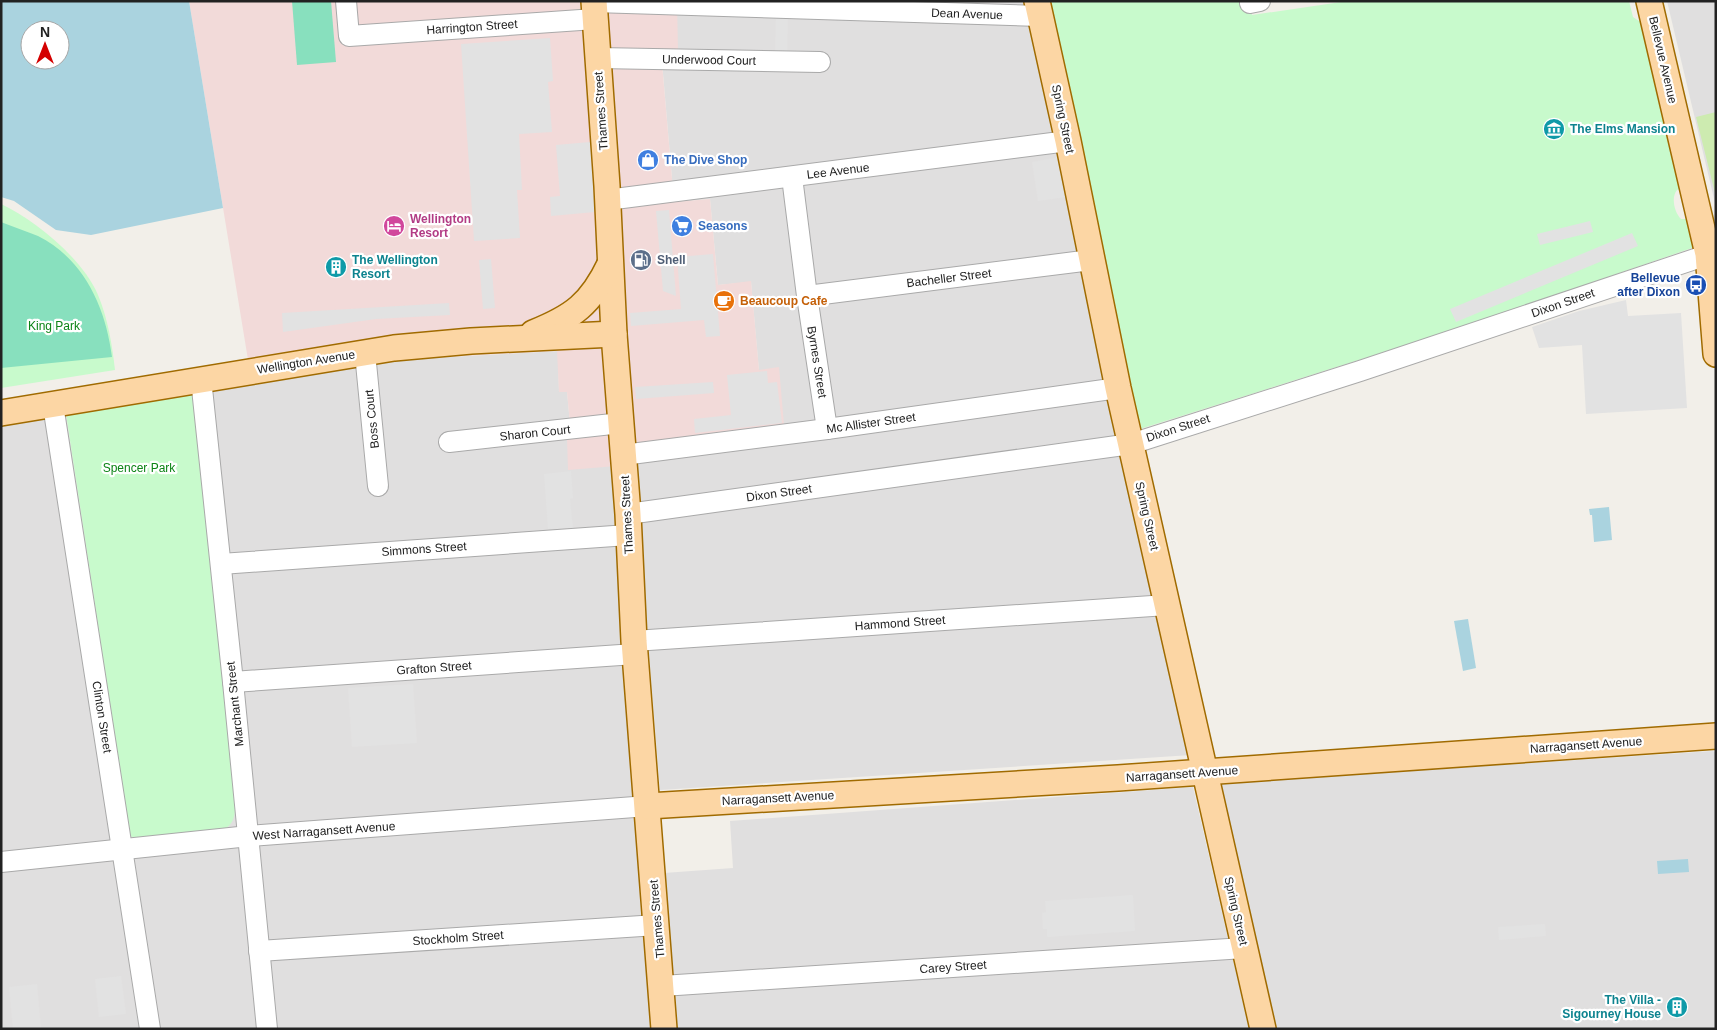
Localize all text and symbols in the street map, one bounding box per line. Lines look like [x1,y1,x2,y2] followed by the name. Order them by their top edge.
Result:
[931,6,1003,22] street label: Dean Avenue
[1646,15,1680,105] street label: Bellevue Avenue
[426,17,519,37] street label: Harrington Street
[20,20,70,70] north arrow
[40,24,50,40] text: N
[662,52,757,68] street label: Underwood Court
[591,71,611,151] street label: Thames Street
[1049,83,1077,155] street label: Spring Street
[1542,117,1566,141] museum icon: The Elms Mansion
[1570,122,1675,136] place label: The Elms Mansion
[636,148,660,172] shop icon: The Dive Shop
[664,153,747,167] place label: The Dive Shop
[806,160,871,182] street label: Lee Avenue
[410,212,471,240] place label: Wellington Resort
[382,214,406,238] hotel icon: Wellington Resort
[670,214,694,238] supermarket icon: Seasons
[698,219,748,233] place label: Seasons
[629,248,653,272] fuel station icon: Shell
[352,253,438,281] place label: The Wellington Resort
[657,253,686,267] place label: Shell
[324,255,348,279] building icon: The Wellington Resort
[906,266,993,290] street label: Bacheller Street
[1617,271,1680,299] place label: Bellevue after Dixon
[1684,273,1708,297] bus stop icon: Bellevue after Dixon
[1530,285,1597,320] street label: Dixon Street
[712,289,736,313] cafe icon: Beaucoup Cafe
[740,294,828,308] place label: Beaucoup Cafe
[28,319,81,333] park label: King Park
[804,325,830,400] street label: Byrnes Street
[256,347,356,377] street label: Wellington Avenue
[362,388,382,449] street label: Boss Court
[825,410,917,436] street label: Mc Allister Street
[1144,411,1212,445] street label: Dixon Street
[499,422,572,444] street label: Sharon Court
[103,461,176,475] park label: Spencer Park
[618,475,636,555] street label: Thames Street
[1132,480,1162,552] street label: Spring Street
[745,481,813,505] street label: Dixon Street
[381,539,468,559] street label: Simmons Street
[854,613,946,633] street label: Hammond Street
[396,658,473,678] street label: Grafton Street
[224,660,246,747] street label: Marchant Street
[89,680,115,755] street label: Clinton Street
[1529,734,1643,756] street label: Narragansett Avenue
[1125,763,1239,785] street label: Narragansett Avenue
[721,788,835,808] street label: Narragansett Avenue
[252,819,396,843] street label: West Narragansett Avenue
[1221,875,1251,947] street label: Spring Street
[647,879,667,959] street label: Thames Street
[412,928,505,948] street label: Stockholm Street
[919,958,988,976] street label: Carey Street
[1562,993,1661,1021] place label: The Villa - Sigourney House
[1665,995,1689,1019] building icon: The Villa - Sigourney House

